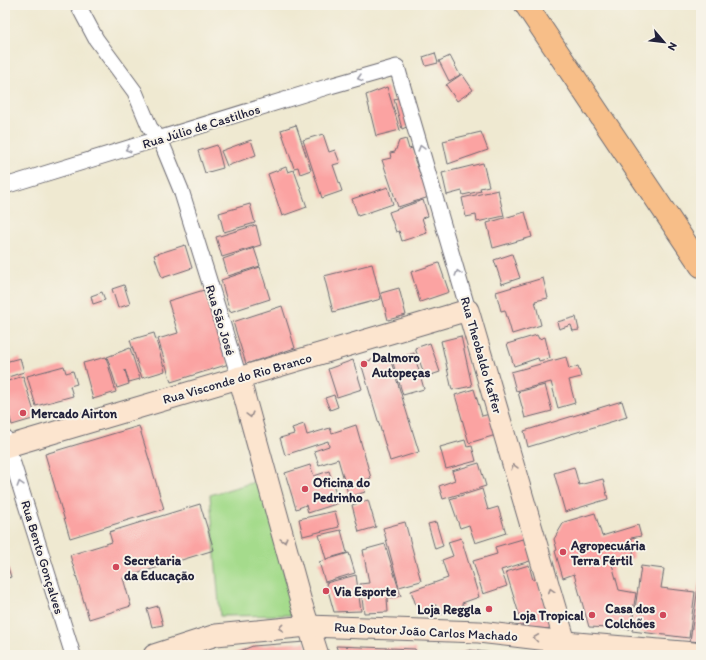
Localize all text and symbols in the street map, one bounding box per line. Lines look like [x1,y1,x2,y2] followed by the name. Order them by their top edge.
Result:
[644,22,684,62] north arrow
[665,40,680,53] text: N
[356,73,363,81] one-way arrow
[140,101,262,152] street label: Rua Júlio de Castilhos
[125,144,132,153] one-way arrow
[417,145,426,152] one-way arrow
[454,270,462,276] one-way arrow
[203,283,238,357] street label: Rua São José
[458,295,506,416] street label: Rua Theobaldo Kaffer
[161,350,314,407] street label: Rua Visconde do Rio Branco
[371,350,430,381] place label: Dalmoro Autopeças
[359,359,369,369] marker: Dalmoro Autopeças
[31,406,118,421] place label: Mercado Airton
[18,408,28,418] marker: Mercado Airton
[245,411,254,418] one-way arrow
[510,463,519,470] one-way arrow
[313,475,370,505] place label: Oficina do Pedrinho
[16,481,24,488] one-way arrow
[300,484,310,494] marker: Oficina do Pedrinho
[18,498,67,616] street label: Rua Bento Gonçalves
[280,537,288,544] one-way arrow
[570,538,646,568] place label: Agropecuária Terra Fértil
[558,547,568,557] marker: Agropecuária Terra Fértil
[124,553,195,584] place label: Secretaria da Educação
[111,562,121,572] marker: Secretaria da Educação
[334,584,397,600] place label: Via Esporte
[321,586,331,596] marker: Via Esporte
[547,588,556,595] one-way arrow
[605,601,655,631] place label: Casa dos Colchões
[417,602,481,618] place label: Loja Reggla
[484,604,494,614] marker: Loja Reggla
[513,608,584,624] place label: Loja Tropical
[587,610,597,620] marker: Loja Tropical
[658,610,668,620] marker: Casa dos Colchões
[334,619,519,644] street label: Rua Doutor João Carlos Machado
[278,623,284,632] one-way arrow
[533,634,540,643] one-way arrow

